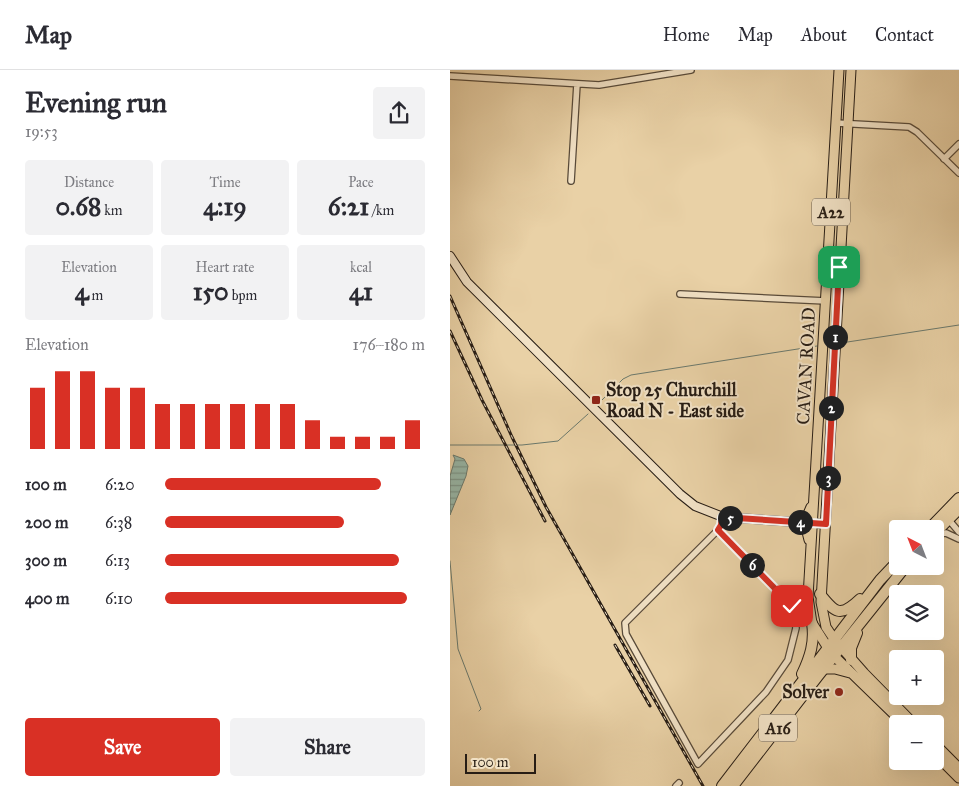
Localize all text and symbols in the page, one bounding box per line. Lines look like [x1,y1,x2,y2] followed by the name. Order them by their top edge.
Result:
[25,20,72,50] text: Map
[663,24,710,46] text: Home
[738,24,773,46] text: Map
[801,24,847,46] text: About
[875,24,934,46] text: Contact
[25,85,167,120] text: Evening run
[373,87,425,139] button: share
[25,122,58,141] text: 19:53
[64,174,114,191] text: Distance
[210,174,241,191] text: Time
[348,174,374,191] text: Pace
[55,191,101,222] text: 0.68
[203,191,247,222] text: 4:19
[328,191,369,222] text: 6:21
[812,198,850,226] road number: A22
[101,202,123,219] text: km
[369,202,394,219] text: /km
[818,246,860,288] pin
[825,253,853,281] icon: arrive
[61,259,117,276] text: Elevation
[196,259,254,276] text: Heart rate
[350,259,372,276] text: kcal
[75,276,89,307] text: 4
[193,276,229,307] text: 150
[349,276,373,307] text: 41
[89,287,103,304] text: m
[229,287,257,304] text: bpm
[792,307,820,425] street label: CAVAN ROAD
[822,324,848,350] pin: 1
[833,329,838,346] text: 1
[25,335,89,354] text: Elevation
[353,335,425,354] text: 176–180 m
[606,379,744,422] place label: Stop 25 Churchill Road N - East side
[590,394,602,406] marker: Stop 25 Churchill Road N - East side
[818,396,844,420] pin: 2
[828,400,835,417] text: 2
[816,466,840,490] pin: 3
[826,470,831,487] text: 3
[25,475,67,494] text: 100 m
[105,475,134,494] text: 6:20
[718,506,742,530] pin: 5
[727,510,734,527] text: 5
[788,510,812,534] pin: 4
[25,513,68,532] text: 200 m
[105,513,132,532] text: 6:38
[797,514,804,531] text: 4
[889,520,944,575] north arrow
[889,520,944,770] map controls
[25,551,67,570] text: 300 m
[105,551,130,570] text: 6:13
[740,552,764,578] pin: 6
[749,557,756,574] text: 6
[771,585,813,627] pin
[889,585,944,640] button: layers
[25,589,69,608] text: 400 m
[105,589,133,608] text: 6:10
[778,592,806,620] icon: check
[889,650,944,705] button: +
[782,681,830,703] place label: Solver
[833,686,845,698] marker: Solver
[759,714,797,741] road number: A16
[889,715,944,770] button: −
[25,718,220,776] button: Save
[230,718,425,776] button: Share
[465,751,536,774] scale bar
[472,754,509,771] text: 100 m

